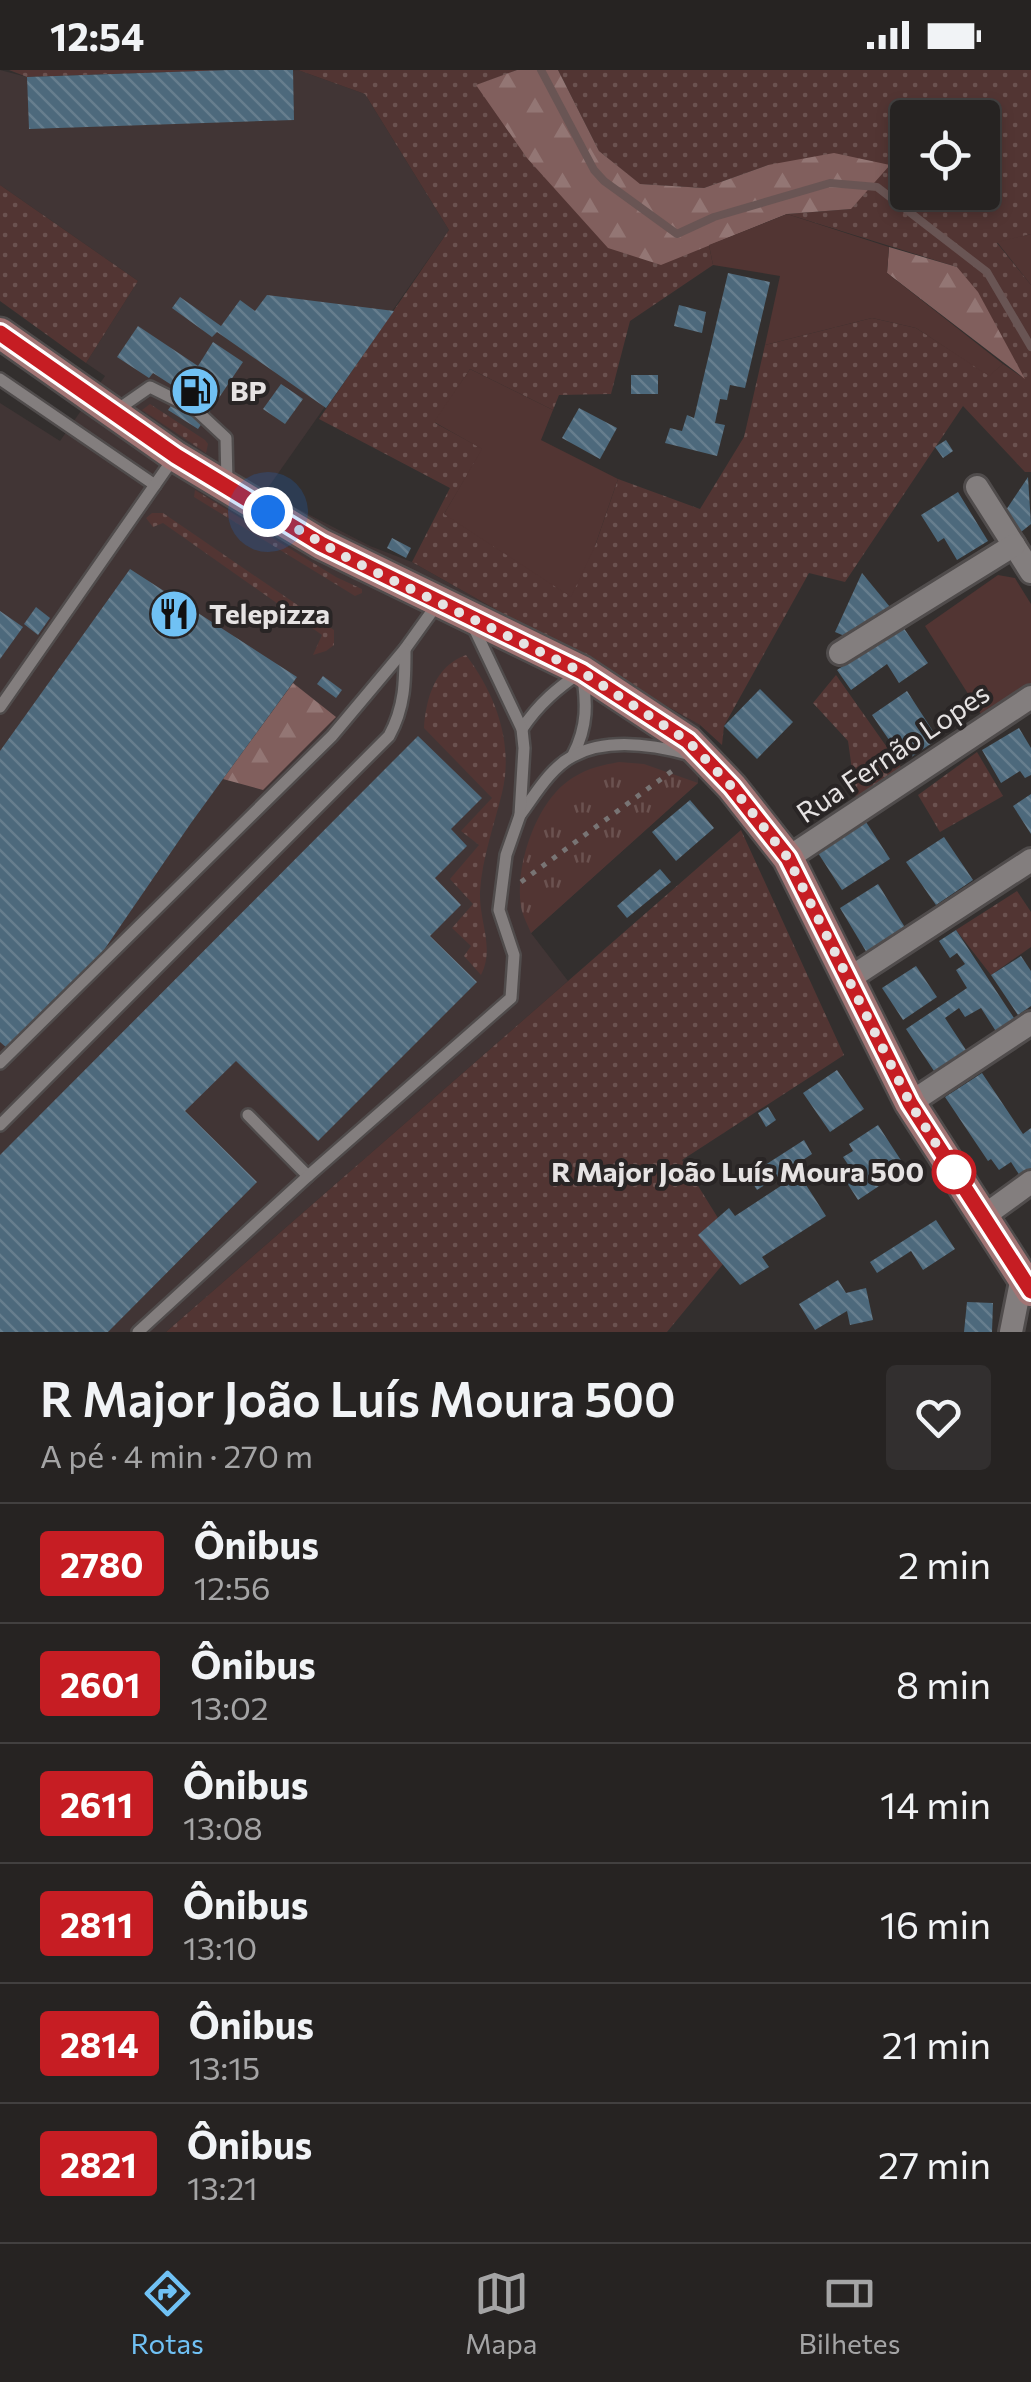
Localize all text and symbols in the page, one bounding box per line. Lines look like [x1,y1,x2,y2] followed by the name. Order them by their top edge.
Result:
[50,12,144,59] text: 12:54
[890,100,1000,210] map controls
[890,100,1000,210] button: locate
[169,365,221,417] fuel station icon: BP
[230,373,267,407] place label: BP
[243,487,293,537] your location
[148,588,200,640] restaurant icon: Telepizza
[209,596,330,630] place label: Telepizza
[790,675,995,829] street label: Rua Fernão Lopes
[933,1151,975,1193] marker: R Major João Luís Moura 500
[551,1154,924,1188] place label: R Major João Luís Moura 500
[886,1365,991,1470] button: heart
[40,1368,676,1427] text: R Major João Luís Moura 500
[40,1435,313,1475] text: A pé · 4 min · 270 m
[194,1520,319,1567] text: Ônibus
[898,1540,991,1587] text: 2 min
[60,1542,144,1585] text: 2780
[194,1567,270,1607] text: 12:56
[190,1640,316,1687] text: Ônibus
[896,1660,991,1707] text: 8 min
[60,1662,140,1705] text: 2601
[190,1687,268,1727] text: 13:02
[183,1760,308,1807] text: Ônibus
[880,1780,991,1827] text: 14 min
[60,1782,133,1825] text: 2611
[183,1807,263,1847] text: 13:08
[183,1880,308,1927] text: Ônibus
[880,1900,991,1947] text: 16 min
[60,1902,133,1945] text: 2811
[183,1927,257,1967] text: 13:10
[189,2000,314,2047] text: Ônibus
[882,2020,991,2067] text: 21 min
[60,2022,139,2065] text: 2814
[189,2047,260,2087] text: 13:15
[187,2120,312,2167] text: Ônibus
[878,2140,991,2187] text: 27 min
[60,2142,137,2185] text: 2821
[187,2167,258,2207] text: 13:21
[131,2266,204,2360] tab: Rotas
[465,2266,537,2360] tab: Mapa
[799,2266,900,2360] tab: Bilhetes

